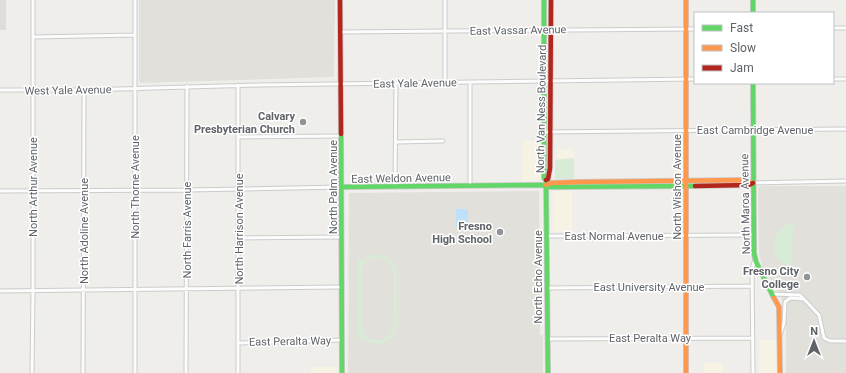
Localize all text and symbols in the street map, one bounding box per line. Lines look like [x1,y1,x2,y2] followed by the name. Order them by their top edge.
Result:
[694,12,834,84] legend
[730,21,753,35] text: Fast
[470,23,567,38] street label: East Vassar Avenue
[730,41,756,55] text: Slow
[534,45,549,173] street label: North Van Ness Boulevard
[730,61,754,75] text: Jam
[373,76,457,91] street label: East Yale Avenue
[24,83,112,98] street label: West Yale Avenue
[194,110,295,136] place label: Calvary Presbyterian Church
[298,117,308,127] marker: Calvary Presbyterian Church
[697,124,813,137] street label: East Cambridge Avenue
[671,134,684,240] street label: North Wishon Avenue
[129,135,142,239] street label: North Thorne Avenue
[27,137,40,237] street label: North Arthur Avenue
[327,140,340,234] street label: North Palm Avenue
[738,153,753,254] street label: North Maroa Avenue
[351,171,451,186] street label: East Weldon Avenue
[233,173,246,285] street label: North Harrison Avenue
[78,178,91,284] street label: North Adoline Avenue
[181,181,194,278] street label: North Farris Avenue
[432,220,492,246] place label: Fresno High School
[495,227,505,237] marker: Fresno High School
[532,230,545,324] street label: North Echo Avenue
[564,230,664,243] street label: East Normal Avenue
[743,265,799,291] place label: Fresno City College
[802,272,812,282] marker: Fresno City College
[594,281,705,294] street label: East University Avenue
[794,321,834,361] north arrow
[810,325,818,338] text: N
[609,332,692,345] street label: East Peralta Way
[249,334,332,349] street label: East Peralta Way

